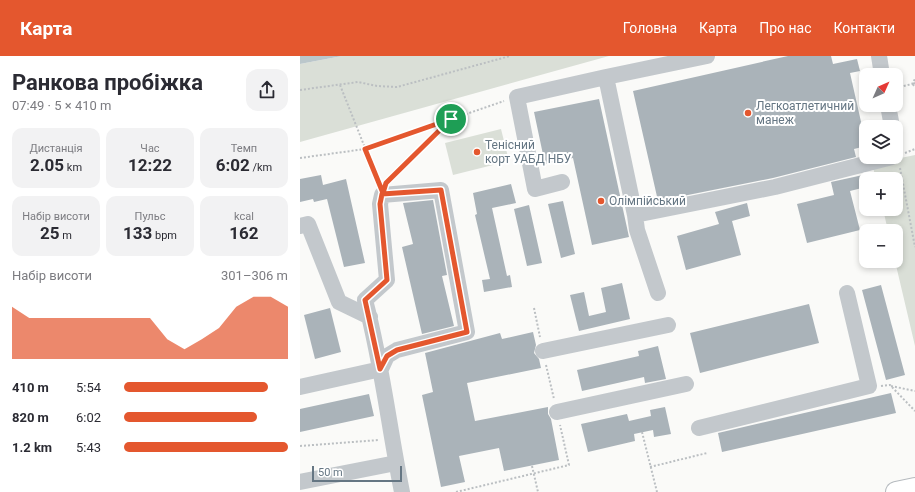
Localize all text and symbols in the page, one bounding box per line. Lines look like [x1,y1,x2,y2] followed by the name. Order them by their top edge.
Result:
[20,17,72,40] text: Карта
[623,20,677,36] text: Головна
[699,20,737,36] text: Карта
[759,20,812,36] text: Про нас
[834,20,895,36] text: Контакти
[859,68,903,112] north arrow
[859,68,903,268] map controls
[246,69,288,111] button: share
[12,70,203,95] text: Ранкова пробіжка
[12,98,111,113] text: 07:49 · 5 × 410 m
[756,99,854,127] place label: Легкоатлетичний манеж
[434,102,468,136] pin
[440,108,462,130] icon: arrive
[743,108,753,118] marker: Легкоатлетичний манеж
[859,120,903,164] button: layers
[485,138,572,166] place label: Тенісний корт УАБД НБУ
[29,142,83,155] text: Дистанція
[140,142,160,155] text: Час
[231,142,257,155] text: Темп
[472,147,482,157] marker: Тенісний корт УАБД НБУ
[30,155,64,175] text: 2.05
[128,155,172,175] text: 12:22
[216,155,250,175] text: 6:02
[64,161,82,174] text: km
[250,161,272,174] text: /km
[859,172,903,216] button: +
[609,194,686,208] place label: Олімпійський
[596,196,606,206] marker: Олімпійський
[22,210,90,223] text: Набір висоти
[135,210,165,223] text: Пульс
[234,210,254,223] text: kcal
[40,223,60,243] text: 25
[123,223,152,243] text: 133
[229,223,259,243] text: 162
[859,224,903,268] button: −
[60,229,72,242] text: m
[152,229,177,242] text: bpm
[12,268,92,283] text: Набір висоти
[221,268,288,283] text: 301–306 m
[12,380,49,395] text: 410 m
[76,380,101,395] text: 5:54
[12,410,49,425] text: 820 m
[76,410,101,425] text: 6:02
[12,440,52,455] text: 1.2 km
[76,440,101,455] text: 5:43
[312,464,402,483] scale bar
[318,466,343,479] text: 50 m

